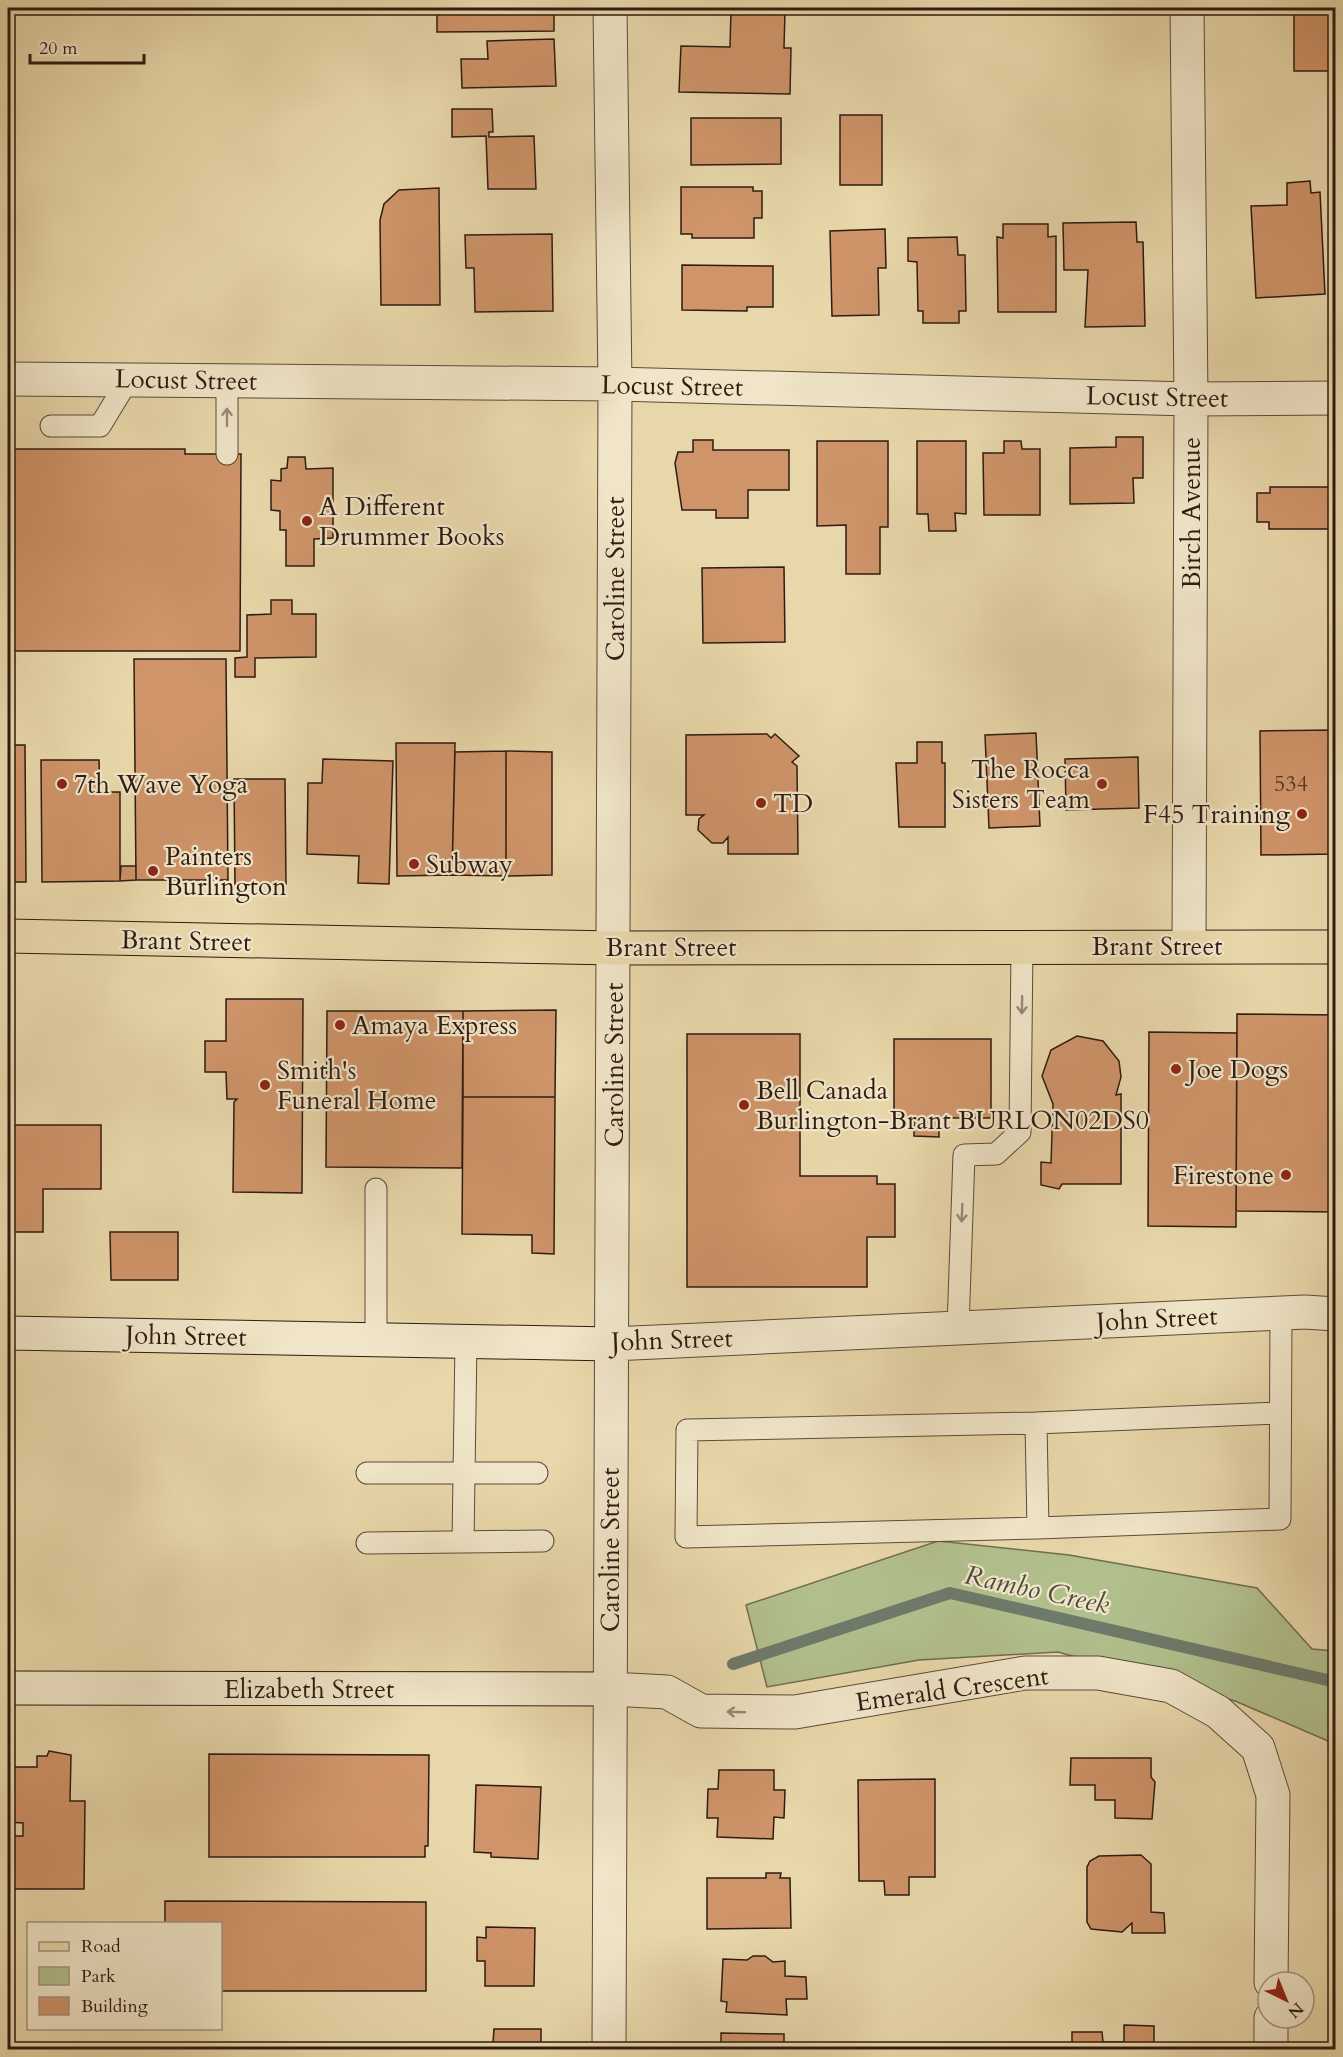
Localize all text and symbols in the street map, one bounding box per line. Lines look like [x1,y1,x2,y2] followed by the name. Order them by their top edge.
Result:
[30,27,144,65] scale bar
[39,36,78,61] text: 20 m
[115,361,257,399] street label: Locust Street
[601,367,743,405] street label: Locust Street
[1086,378,1228,416] street label: Locust Street
[221,408,233,428] one-way arrow
[1174,437,1209,589] street label: Birch Avenue
[319,489,505,554] place label: A Different Drummer Books
[598,497,633,661] street label: Caroline Street
[300,514,314,528] marker: A Different Drummer Books
[952,752,1090,817] place label: The Rocca Sisters Team
[74,767,248,802] place label: 7th Wave Yoga
[1274,769,1308,799] house number: 534
[55,777,69,791] marker: 7th Wave Yoga
[1095,777,1109,791] marker: The Rocca Sisters Team
[773,786,813,821] place label: TD
[754,796,768,810] marker: TD
[1143,797,1290,832] place label: F45 Training
[1295,807,1309,821] marker: F45 Training
[165,839,287,904] place label: Painters Burlington
[426,847,513,882] place label: Subway
[407,857,421,871] marker: Subway
[146,864,160,878] marker: Painters Burlington
[120,922,252,960] street label: Brant Street
[1092,929,1222,964] street label: Brant Street
[606,930,736,965] street label: Brant Street
[597,983,632,1147] street label: Caroline Street
[1016,994,1028,1014] one-way arrow
[352,1008,517,1043] place label: Amaya Express
[333,1018,347,1032] marker: Amaya Express
[1184,1052,1288,1087] place label: Joe Dogs
[277,1053,437,1118] place label: Smith's Funeral Home
[1169,1062,1183,1076] marker: Joe Dogs
[756,1073,1149,1138] place label: Bell Canada Burlington-Brant BURLON02DS0
[258,1078,272,1092] marker: Smith's Funeral Home
[737,1098,751,1112] marker: Bell Canada Burlington-Brant BURLON02DS0
[1173,1158,1274,1193] place label: Firestone
[1279,1168,1293,1182] marker: Firestone
[957,1203,968,1223] one-way arrow
[1091,1298,1219,1340] street label: John Street
[121,1317,247,1355] street label: John Street
[607,1320,733,1360] street label: John Street
[593,1468,628,1632] street label: Caroline Street
[961,1557,1113,1624] water label: Rambo Creek
[853,1658,1051,1720] street label: Emerald Crescent
[224,1672,394,1707] street label: Elizabeth Street
[727,1707,747,1718] one-way arrow
[27,1922,222,2030] legend
[81,1934,121,1959] text: Road
[81,1964,116,1989] text: Park
[1256,1970,1316,2030] north arrow
[81,1994,149,2019] text: Building
[1283,1997,1308,2023] text: N

